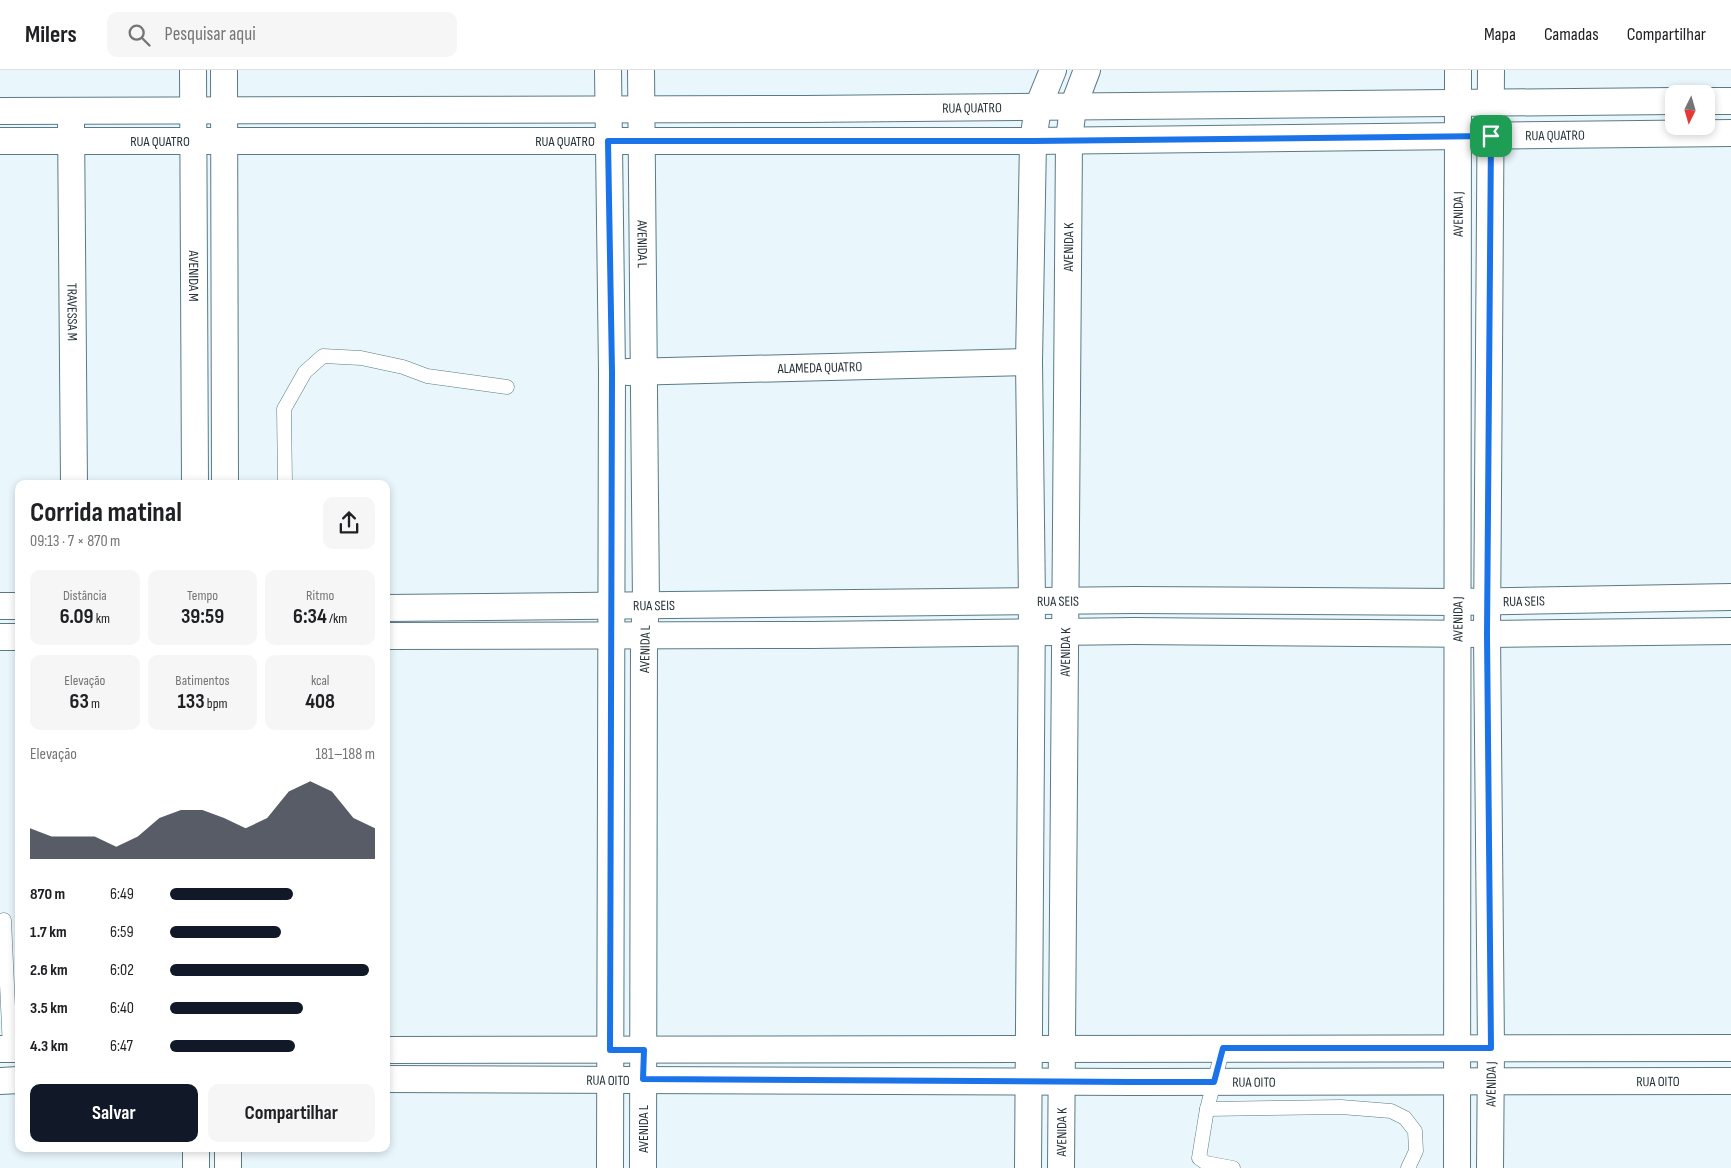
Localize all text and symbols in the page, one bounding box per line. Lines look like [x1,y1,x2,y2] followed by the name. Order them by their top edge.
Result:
[107,12,457,57] search box
[25,20,77,49] text: Milers
[125,21,153,49] icon: search
[165,23,256,46] text: Pesquisar aqui
[1484,24,1516,45] text: Mapa
[1544,24,1599,45] text: Camadas
[1627,24,1706,45] text: Compartilhar
[1665,85,1715,135] north arrow
[1665,85,1715,135] map controls
[942,99,1002,116] street label: RUA QUATRO
[1470,115,1512,157] pin
[1477,122,1505,150] icon: arrive
[1525,126,1585,144] street label: RUA QUATRO
[130,133,190,150] street label: RUA QUATRO
[535,133,595,150] street label: RUA QUATRO
[1449,191,1466,238] street label: AVENIDA J
[634,219,651,268] street label: AVENIDA L
[1059,222,1077,273] street label: AVENIDA K
[185,249,203,302] street label: AVENIDA M
[64,283,81,341] street label: TRAVESSA M
[776,358,862,377] street label: ALAMEDA QUATRO
[30,496,182,529] text: Corrida matinal
[323,497,375,549] button: share
[30,532,120,551] text: 09:13 · 7 × 870 m
[63,587,107,604] text: Distância
[187,587,218,604] text: Tempo
[306,587,334,604] text: Ritmo
[1037,592,1079,610] street label: RUA SEIS
[1503,592,1545,610] street label: RUA SEIS
[633,596,675,614] street label: RUA SEIS
[1449,596,1466,643] street label: AVENIDA J
[60,604,93,629] text: 6.09
[181,604,224,629] text: 39:59
[293,604,327,629] text: 6:34
[93,610,110,627] text: km
[327,610,347,627] text: /km
[636,625,654,674] street label: AVENIDA L
[1056,627,1074,678] street label: AVENIDA K
[64,672,105,689] text: Elevação
[175,672,230,689] text: Batimentos
[311,672,329,689] text: kcal
[70,689,89,714] text: 63
[178,689,205,714] text: 133
[305,689,335,714] text: 408
[89,695,100,712] text: m
[205,695,227,712] text: bpm
[30,745,77,764] text: Elevação
[315,745,375,764] text: 181–188 m
[30,885,65,904] text: 870 m
[110,885,134,904] text: 6:49
[30,923,67,942] text: 1.7 km
[110,923,134,942] text: 6:59
[30,961,68,980] text: 2.6 km
[110,961,134,980] text: 6:02
[30,999,68,1018] text: 3.5 km
[110,999,134,1018] text: 6:40
[30,1037,68,1056] text: 4.3 km
[110,1037,133,1056] text: 6:47
[1482,1061,1499,1108] street label: AVENIDA J
[586,1071,630,1088] street label: RUA OITO
[1232,1073,1276,1090] street label: RUA OITO
[1636,1073,1680,1090] street label: RUA OITO
[30,1084,198,1142] button: Salvar
[208,1084,375,1142] button: Compartilhar
[635,1105,652,1154] street label: AVENIDA L
[1053,1107,1070,1158] street label: AVENIDA K

